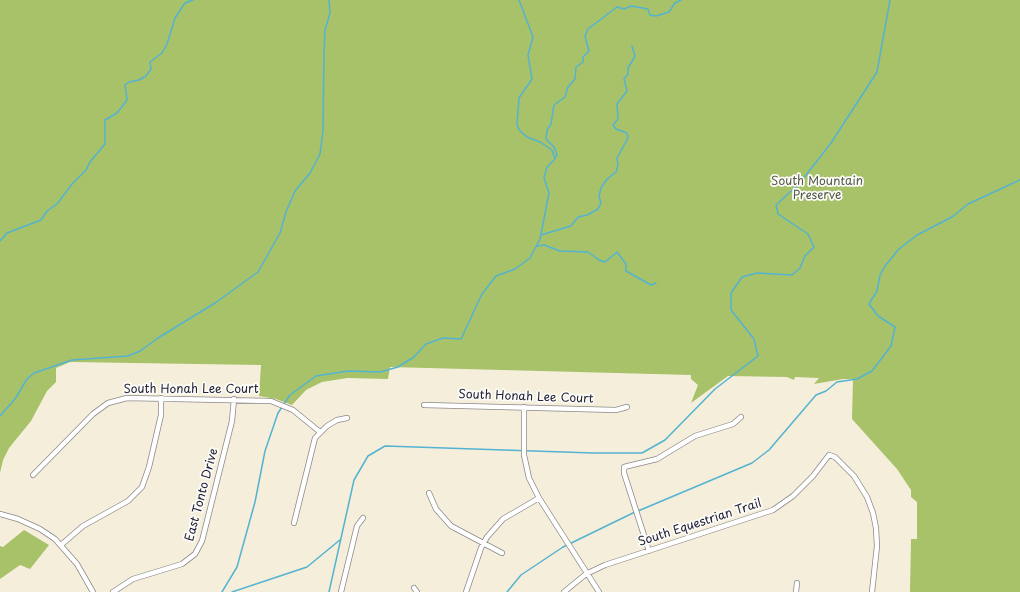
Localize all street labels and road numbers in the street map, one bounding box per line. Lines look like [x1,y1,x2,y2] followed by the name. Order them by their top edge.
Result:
[123,383,259,397] street label: South Honah Lee Court
[458,387,594,407] street label: South Honah Lee Court
[183,447,221,543] street label: East Tonto Drive
[636,496,764,550] street label: South Equestrian Trail

